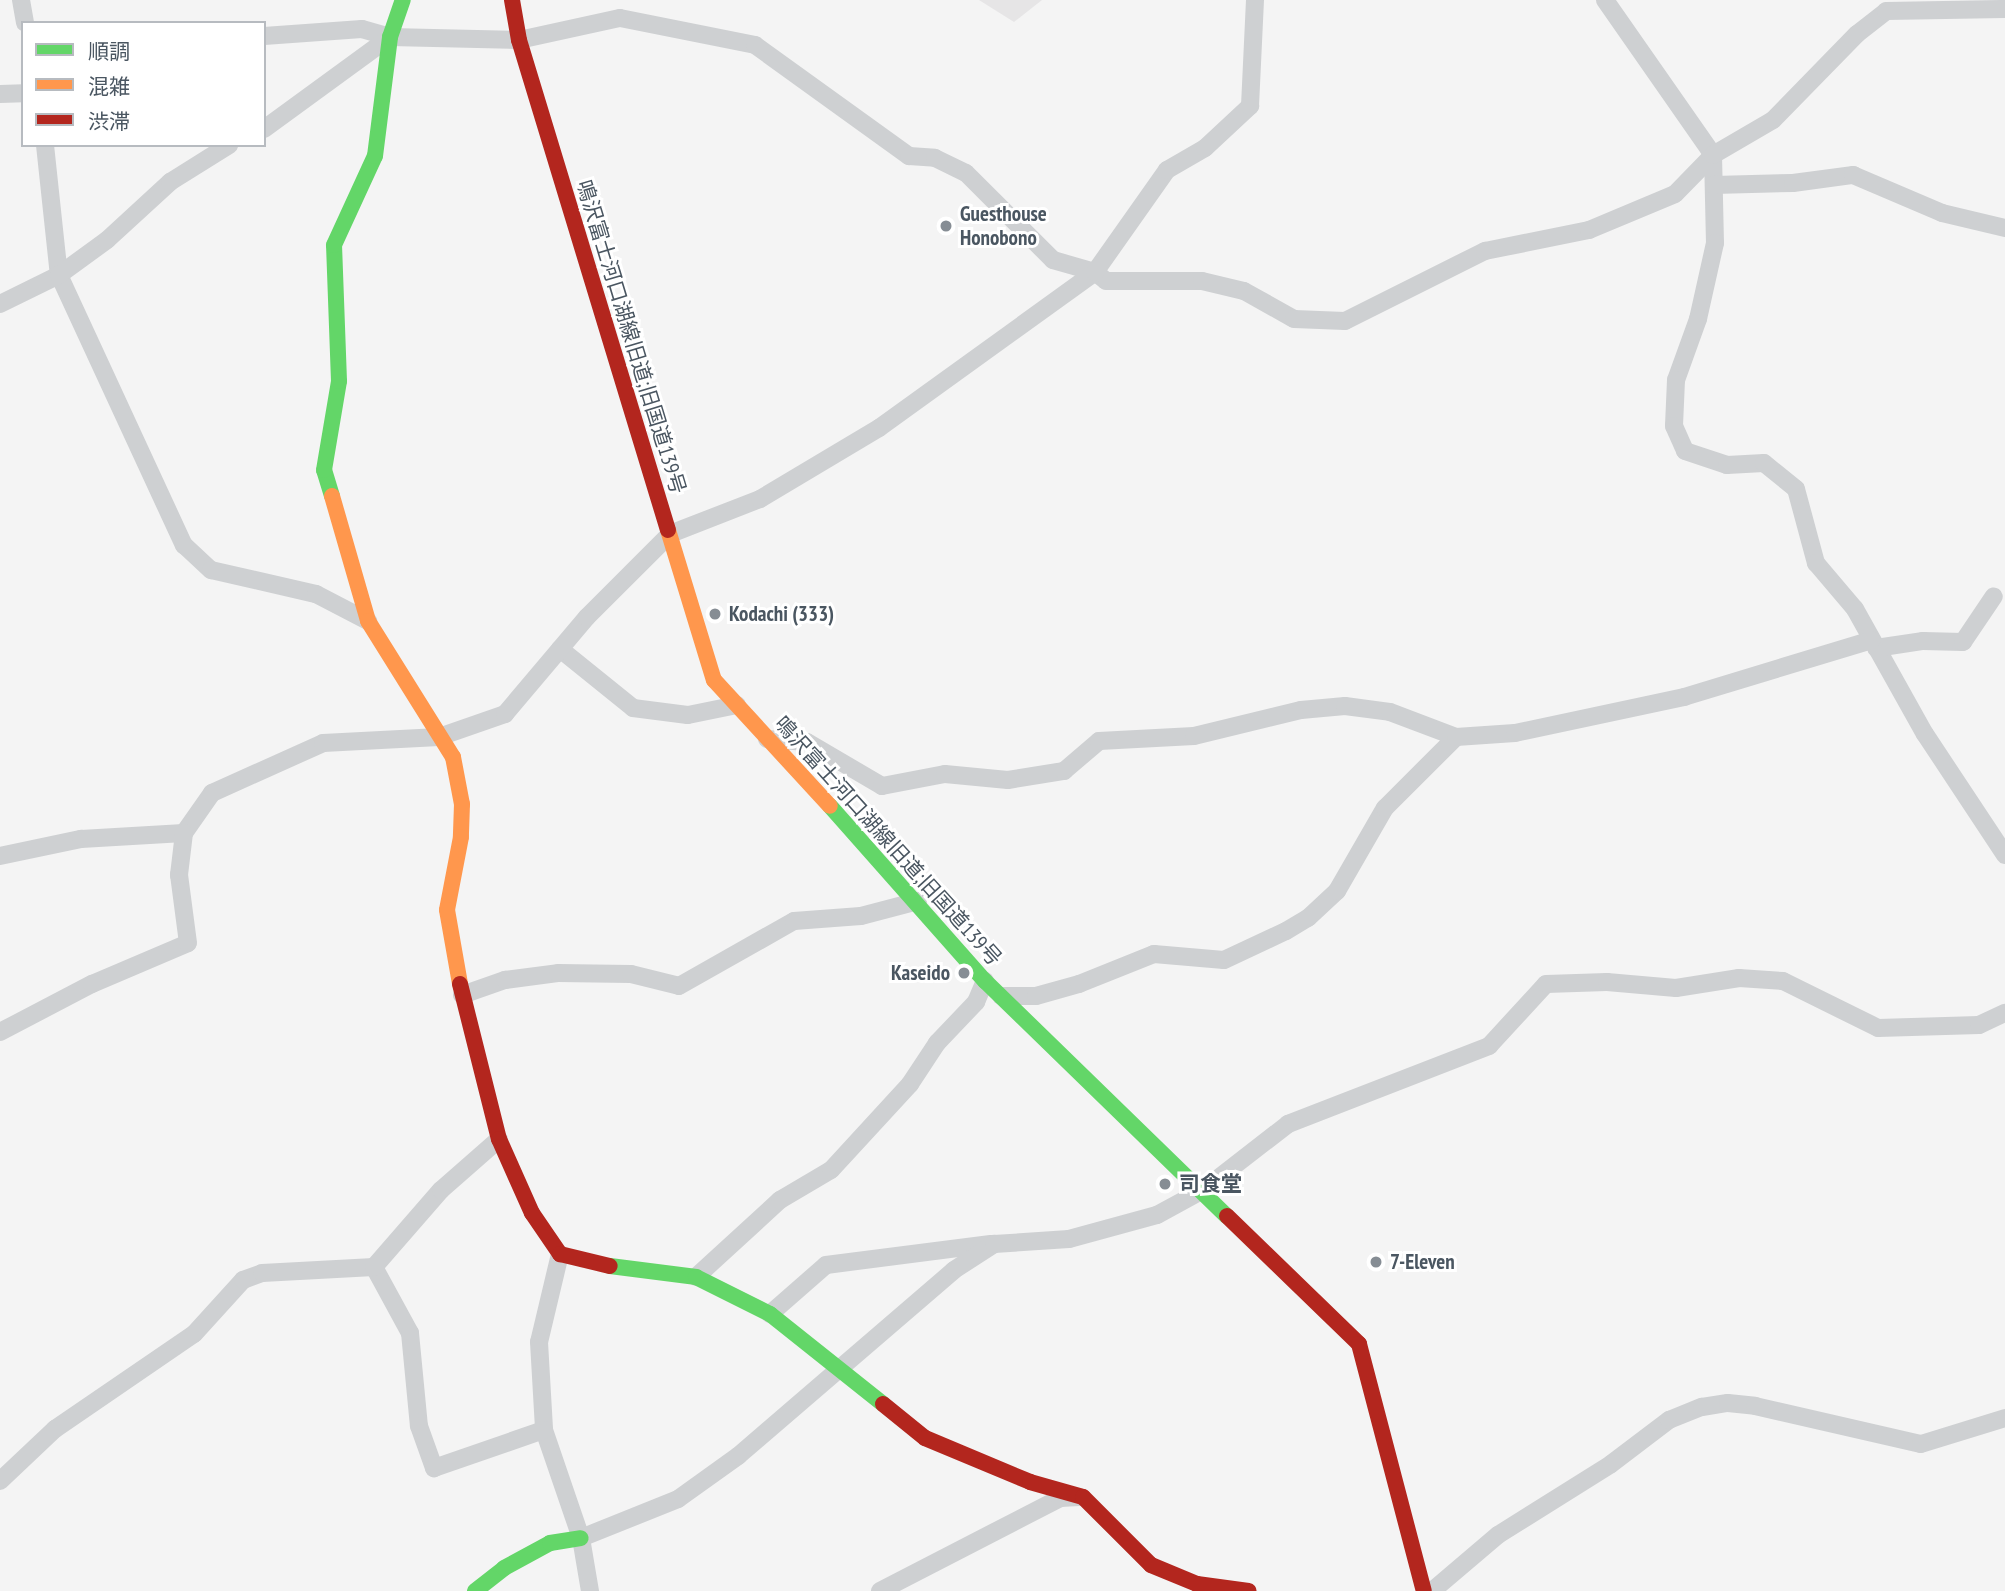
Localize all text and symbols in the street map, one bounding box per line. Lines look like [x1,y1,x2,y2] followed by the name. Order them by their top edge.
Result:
[21,21,266,147] legend
[88,38,130,65] text: 順調
[88,73,130,100] text: 混雑
[88,108,130,135] text: 渋滞
[571,177,691,497] street label: 鳴沢富士河口湖線旧道;旧国道139号
[960,201,1047,251] place label: Guesthouse Honobono
[938,218,954,234] marker: Guesthouse Honobono
[729,601,834,627] place label: Kodachi (333)
[707,606,723,622] marker: Kodachi (333)
[769,711,1007,971] street label: 鳴沢富士河口湖線旧道;旧国道139号
[891,960,950,986] place label: Kaseido
[956,965,972,981] marker: Kaseido
[1179,1171,1242,1197] place label: 司食堂
[1157,1176,1173,1192] marker: 司食堂
[1390,1249,1455,1275] place label: 7-Eleven
[1368,1254,1384,1270] marker: 7-Eleven

